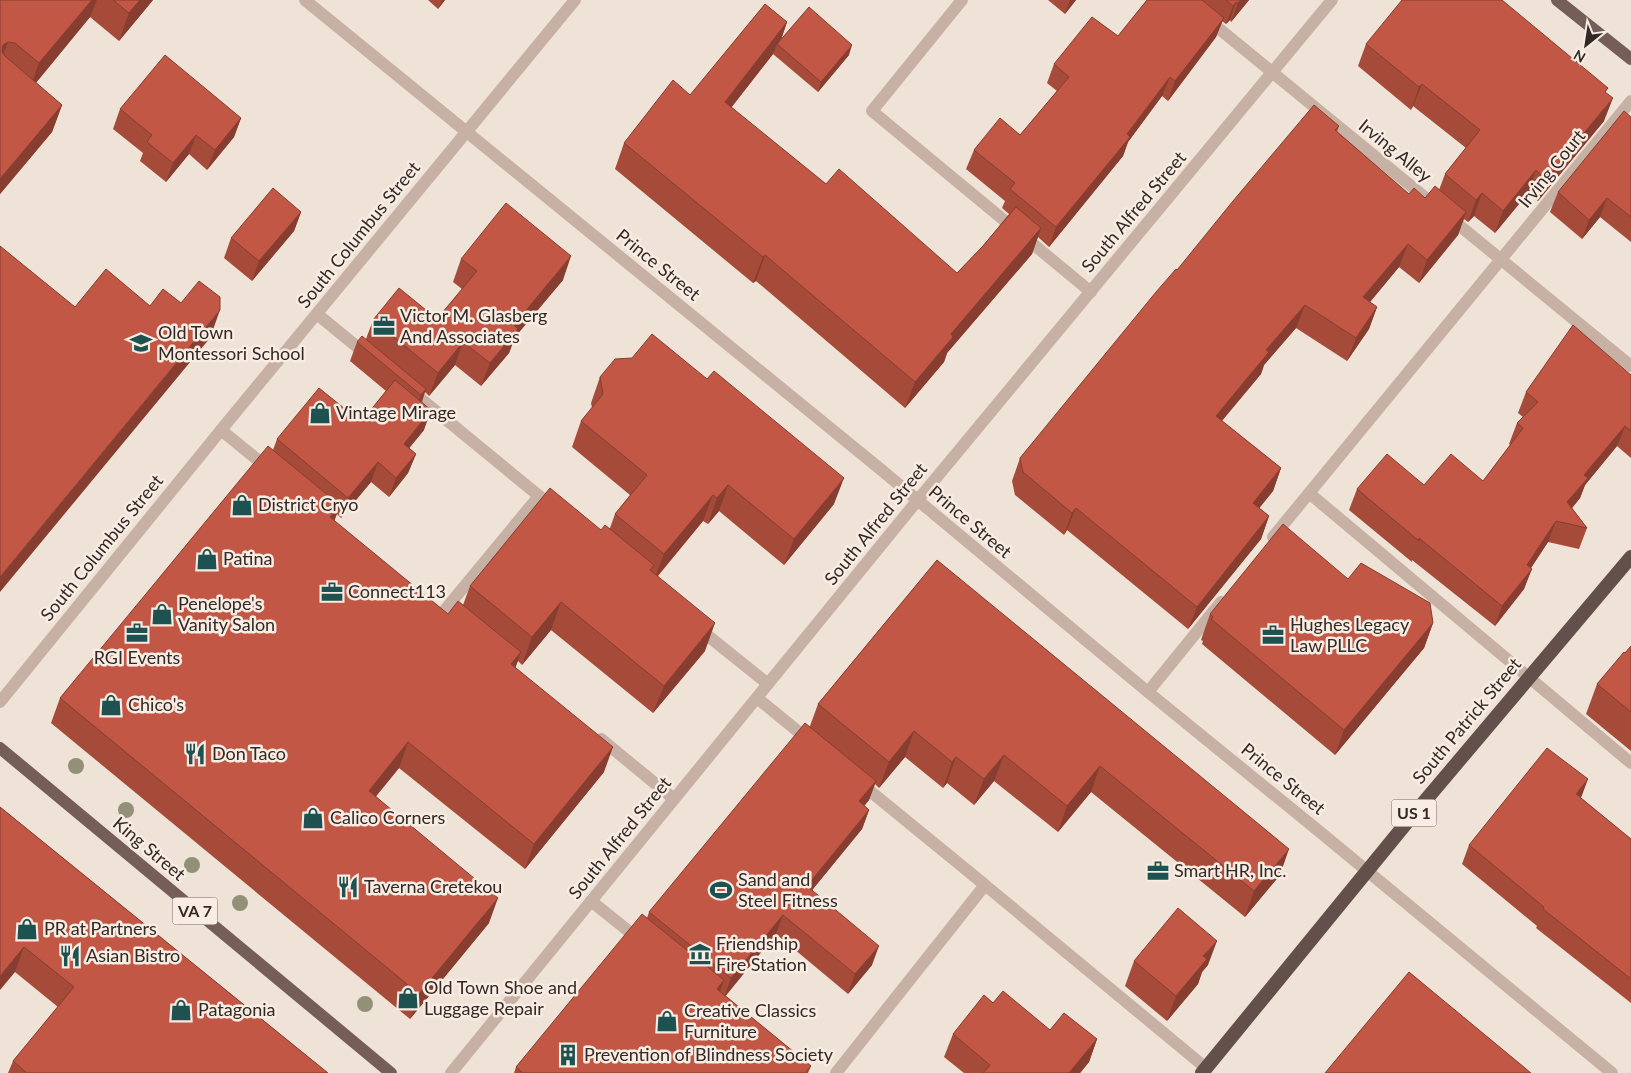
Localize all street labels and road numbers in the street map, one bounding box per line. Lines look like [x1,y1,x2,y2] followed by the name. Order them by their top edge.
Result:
[1355,114,1437,187] street label: Irving Alley
[1513,124,1590,212] street label: Irving Court
[1076,146,1191,276] street label: South Alfred Street
[292,156,424,312] street label: South Columbus Street
[612,224,705,305] street label: Prince Street
[819,457,932,589] street label: South Alfred Street
[35,469,167,625] street label: South Columbus Street
[925,480,1017,563] street label: Prince Street
[1407,653,1526,788] street label: South Patrick Street
[1237,738,1330,819] street label: Prince Street
[563,771,676,903] street label: South Alfred Street
[1392,800,1436,826] road number: US 1
[109,812,191,885] street label: King Street
[172,898,218,924] road number: VA 7

